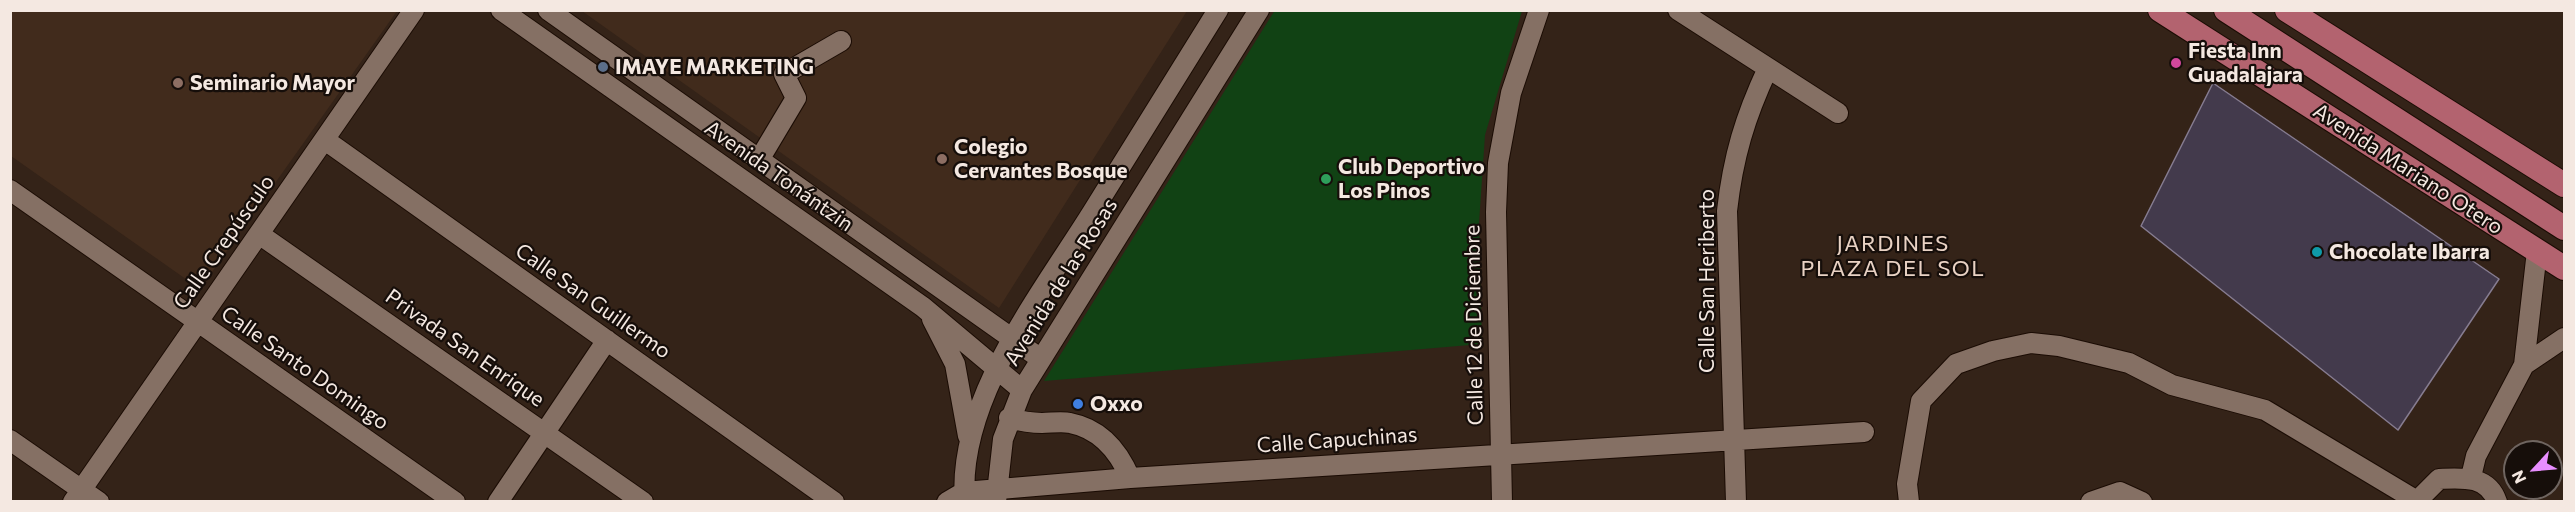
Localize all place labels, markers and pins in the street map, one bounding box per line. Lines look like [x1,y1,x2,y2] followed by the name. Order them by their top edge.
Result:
[2188,38,2303,88] place label: Fiesta Inn Guadalajara
[615,54,814,80] place label: IMAYE MARKETING
[2169,56,2183,70] marker: Fiesta Inn Guadalajara
[596,60,610,74] marker: IMAYE MARKETING
[190,70,355,96] place label: Seminario Mayor
[171,76,185,90] marker: Seminario Mayor
[954,134,1128,184] place label: Colegio Cervantes Bosque
[935,152,949,166] marker: Colegio Cervantes Bosque
[1338,154,1485,204] place label: Club Deportivo Los Pinos
[1319,172,1333,186] marker: Club Deportivo Los Pinos
[2329,239,2490,265] place label: Chocolate Ibarra
[2310,245,2324,259] marker: Chocolate Ibarra
[1090,391,1143,417] place label: Oxxo
[1071,397,1085,411] marker: Oxxo

